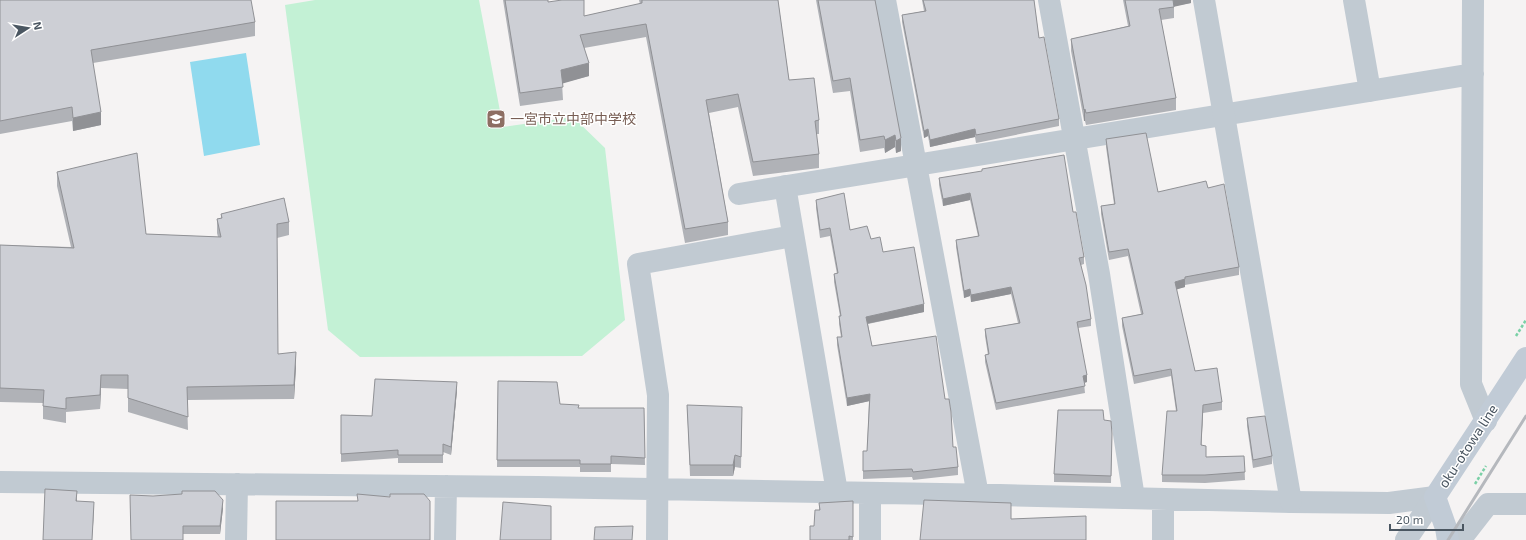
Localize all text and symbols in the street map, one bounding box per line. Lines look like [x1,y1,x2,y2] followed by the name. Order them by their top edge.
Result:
[8,8,48,48] north arrow
[31,21,45,31] text: N
[485,108,507,130] school or university icon: 一宮市立中部中学校
[510,110,636,127] place label: 一宮市立中部中学校
[1434,401,1501,491] street label: oku-otowa line
[1390,506,1463,532] scale bar
[1396,512,1423,526] text: 20 m

